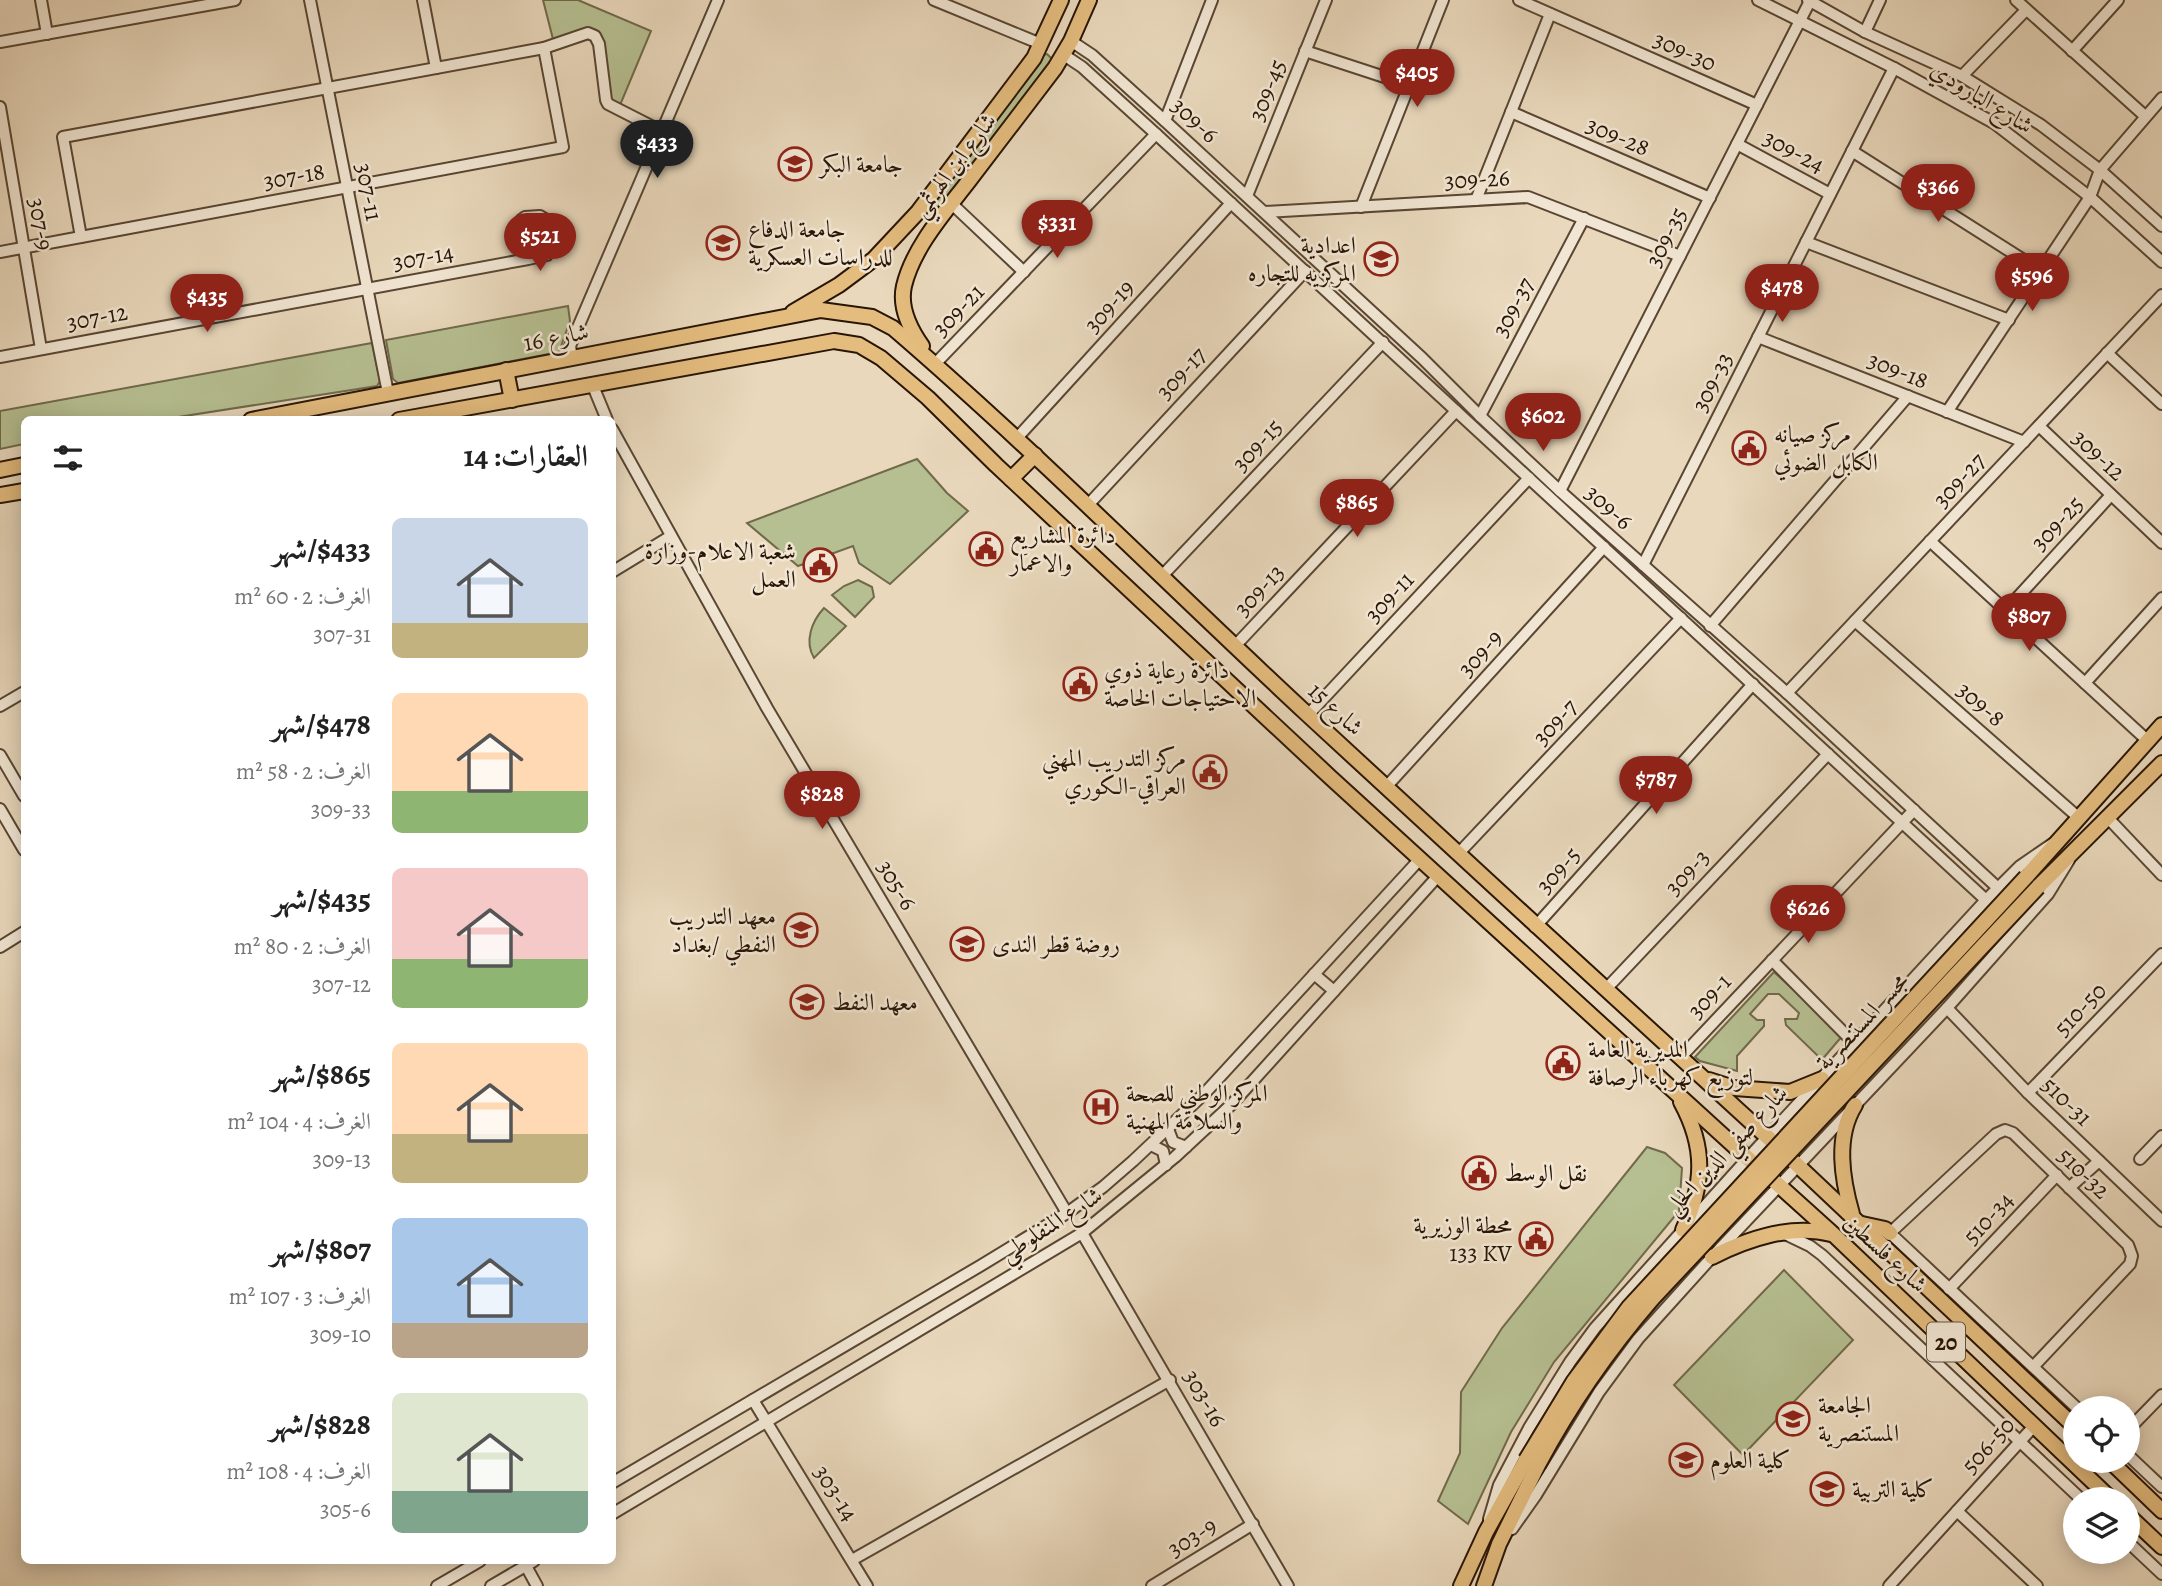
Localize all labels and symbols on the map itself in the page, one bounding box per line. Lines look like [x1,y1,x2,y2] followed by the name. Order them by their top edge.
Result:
[1649,23,1721,79] street label: 309-30
[1376,50,1458,109] pin: $405
[1922,53,2039,145] street label: شارع البارودي
[1240,54,1294,126] street label: 309-45
[1164,90,1226,150] street label: 309-6
[904,106,1010,228] street label: شارع ابن الهرثمي
[1581,108,1655,164] street label: 309-28
[616,120,698,180] pin: $433
[1758,122,1830,180] street label: 309-24
[776,145,814,183] school or university icon: جامعة البكر
[817,148,903,180] place label: جامعة البكر
[261,155,327,197] street label: 307-18
[348,160,390,224] street label: 307-11
[1444,161,1510,197] street label: 309-26
[1897,164,1979,224] pin: $366
[21,195,61,253] street label: 307-9
[1016,201,1098,260] pin: $331
[1637,202,1695,272] street label: 309-35
[748,213,893,273] place label: جامعة الدفاع للدراسات العسكرية
[499,214,581,273] pin: $521
[704,224,742,262] school or university icon: جامعة الدفاع للدراسات العسكرية
[1248,229,1356,289] place label: اعدادية المركزيه للتجاره
[390,236,456,278] street label: 307-14
[1362,240,1400,278] school or university icon: اعدادية المركزيه للتجاره
[1991,254,2073,313] pin: $596
[1741,264,1823,324] pin: $478
[1484,271,1542,342] street label: 309-37
[1076,272,1142,340] street label: 309-19
[166,274,248,334] pin: $435
[925,276,991,344] street label: 309-21
[64,295,130,339] street label: 307-12
[521,315,592,363] street label: شارع 16
[1148,339,1214,406] street label: 309-17
[1863,343,1933,397] street label: 309-18
[1683,347,1741,417] street label: 309-33
[1502,393,1584,453] pin: $602
[1224,412,1290,478] street label: 309-15
[1774,418,1878,481] place label: مركز صيانه الكابل الضوئي
[2065,422,2133,488] street label: 309-12
[1730,429,1768,467] public building icon: مركز صيانه الكابل الضوئي
[1925,445,1993,514] street label: 309-27
[1578,477,1640,537] street label: 309-6
[1316,480,1398,539] pin: $865
[2023,488,2091,558] street label: 309-25
[1008,519,1116,579] place label: دائرة المشاريع والاعمار
[967,530,1005,568] public building icon: دائرة المشاريع والاعمار
[645,535,796,596] place label: شعبة الاعلام-وزارة العمل
[801,546,839,584] public building icon: شعبة الاعلام-وزارة العمل
[1226,557,1292,623] street label: 309-13
[1357,564,1421,630] street label: 309-11
[1988,594,2070,653] pin: $807
[1450,622,1510,684] street label: 309-9
[1104,654,1256,714] place label: دائرة رعاية ذوي الاحتياجات الخاصة
[1061,665,1099,703] public building icon: دائرة رعاية ذوي الاحتياجات الخاصة
[1950,674,2012,734] street label: 309-8
[1299,675,1371,746] street label: شارع 15
[1525,691,1585,752] street label: 309-7
[1042,742,1186,805] place label: مركز التدريب المهني العراقي-الكوري
[1191,753,1229,791] public building icon: مركز التدريب المهني العراقي-الكوري
[1615,756,1697,816] pin: $787
[781,772,863,831] pin: $828
[1528,840,1588,900] street label: 309-5
[1657,842,1717,902] street label: 309-3
[870,854,924,916] street label: 305-6
[1767,886,1849,945] pin: $626
[669,900,776,967] place label: معهد التدريب النفطي /بغداد
[782,911,820,949] school or university icon: معهد التدريب النفطي /بغداد
[948,925,986,963] school or university icon: روضة قطر الندى
[992,928,1120,960] place label: روضة قطر الندى
[1808,965,1916,1077] street label: مجسر المستنصرية
[1680,966,1738,1026] street label: 309-1
[2046,975,2114,1043] street label: 510-50
[788,983,826,1021] school or university icon: معهد النفط
[832,986,918,1018] place label: معهد النفط
[1588,1033,1753,1099] place label: المديرية العامة لتوزيع كهرباء الرصافة
[1544,1044,1582,1082] public building icon: المديرية العامة لتوزيع كهرباء الرصافة
[2035,1069,2099,1133] street label: 510-31
[1126,1077,1268,1137] place label: المركز الوطني للصحة والسلامة المهنية
[1657,1078,1800,1227] street label: شارع صفي الدين الحلي
[1082,1088,1120,1126] hospital icon: المركز الوطني للصحة والسلامة المهنية
[2051,1140,2117,1206] street label: 510-32
[1460,1154,1498,1192] public building icon: نقل الوسط
[1504,1157,1587,1190] place label: نقل الوسط
[993,1179,1112,1275] street label: شارع المنفلوطي
[1955,1185,2021,1251] street label: 510-34
[1835,1206,1935,1303] street label: شارع فلسطين
[1413,1209,1512,1269] place label: محطة الوزيرية 133 KV
[1517,1220,1555,1258] public building icon: محطة الوزيرية 133 KV
[1927,1322,1965,1362] road number: 20
[1176,1364,1234,1432] street label: 303-16
[1818,1389,1899,1449] place label: الجامعة المستنصرية
[1774,1400,1812,1438] school or university icon: الجامعة المستنصرية
[1954,1410,2022,1480] street label: 506-50
[1667,1441,1705,1479] school or university icon: كلية العلوم
[1710,1444,1791,1481] place label: كلية العلوم
[806,1459,866,1527] street label: 303-14
[1808,1470,1846,1508] school or university icon: كلية التربية
[1852,1473,1934,1505] place label: كلية التربية
[1161,1509,1223,1565] street label: 303-9

